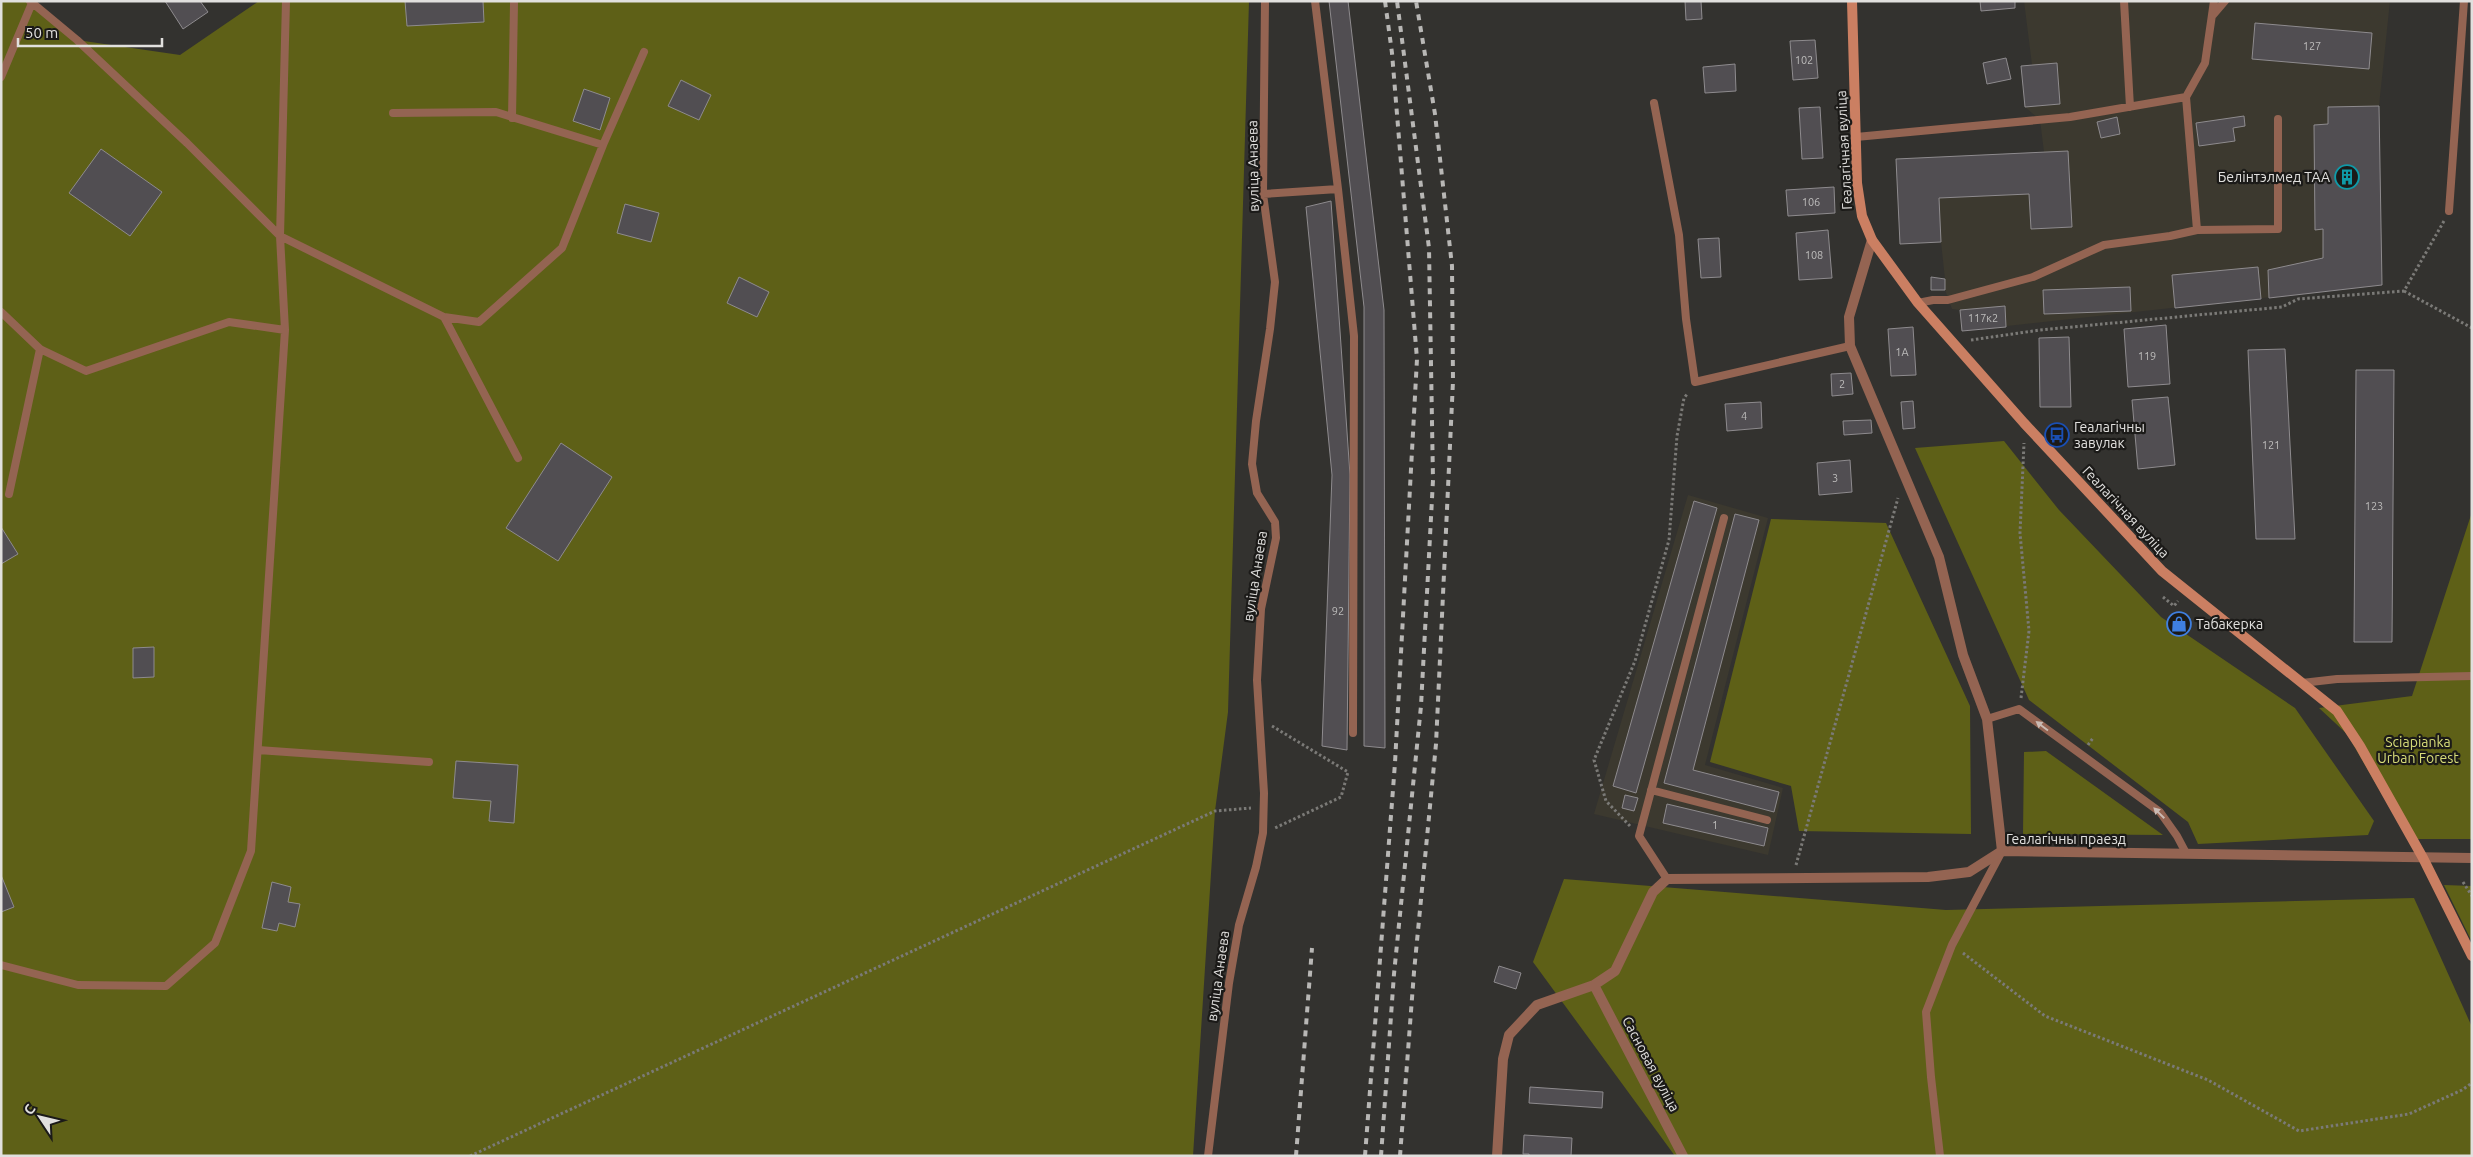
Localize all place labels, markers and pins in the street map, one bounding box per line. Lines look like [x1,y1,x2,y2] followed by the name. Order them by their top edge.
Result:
[2334,164,2360,190] building icon: Белінтэлмед ТАА
[2218,169,2330,185] place label: Белінтэлмед ТАА
[2074,419,2145,451] place label: Геалагічны завулак
[2044,422,2070,448] bus stop icon: Геалагічны завулак
[2166,611,2192,637] shop icon: Табакерка
[2196,616,2263,632] place label: Табакерка

